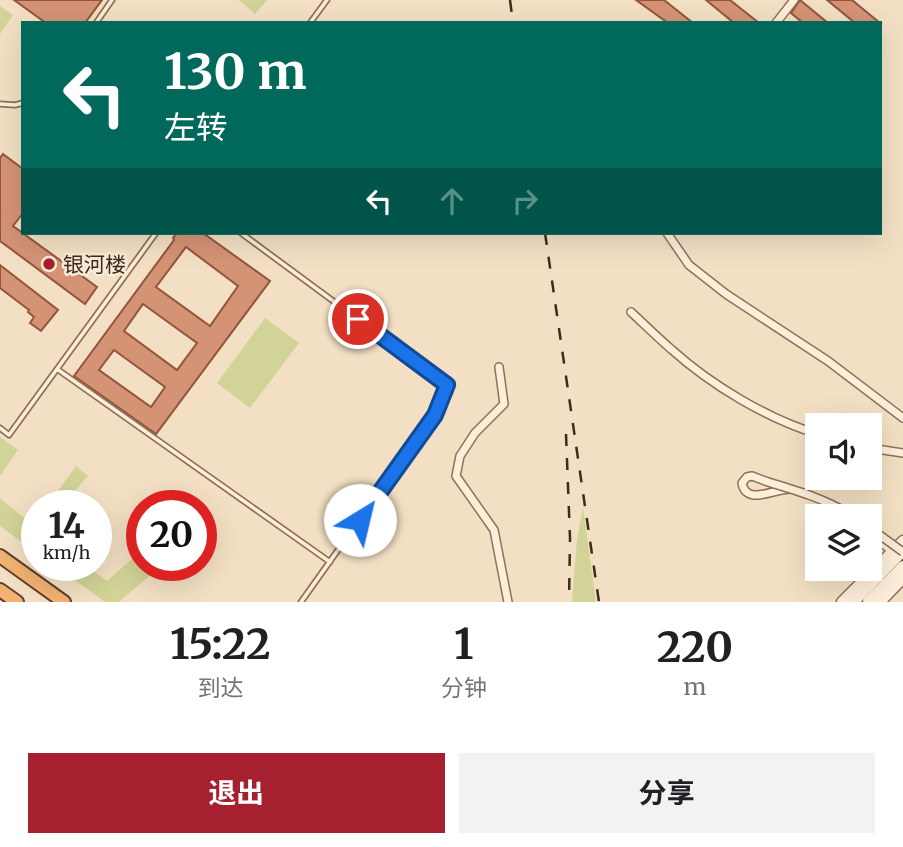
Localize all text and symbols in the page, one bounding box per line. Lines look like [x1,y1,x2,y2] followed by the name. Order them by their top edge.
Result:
[164,41,307,102] text: 130 m
[49,49,140,140] icon: left
[164,108,228,148] text: 左转
[360,182,398,220] icon: left
[433,182,471,220] icon: ahead
[506,182,544,220] icon: right
[63,251,126,278] place label: 银河楼
[41,256,57,272] marker: 银河楼
[328,289,388,349] pin
[339,300,377,338] icon: arrive
[805,413,882,581] map controls
[805,413,882,490] button: sound
[323,483,397,557] position arrow
[126,490,217,581] speed limit sign: 20
[48,504,85,548] text: 14
[805,504,882,581] button: layers
[43,541,90,564] text: km/h
[170,618,271,670] text: 15:22
[454,618,474,670] text: 1
[657,621,733,673] text: 220
[683,672,706,701] text: m
[197,673,243,702] text: 到达
[441,673,487,702] text: 分钟
[28,753,445,833] button: 退出
[459,753,875,833] button: 分享

